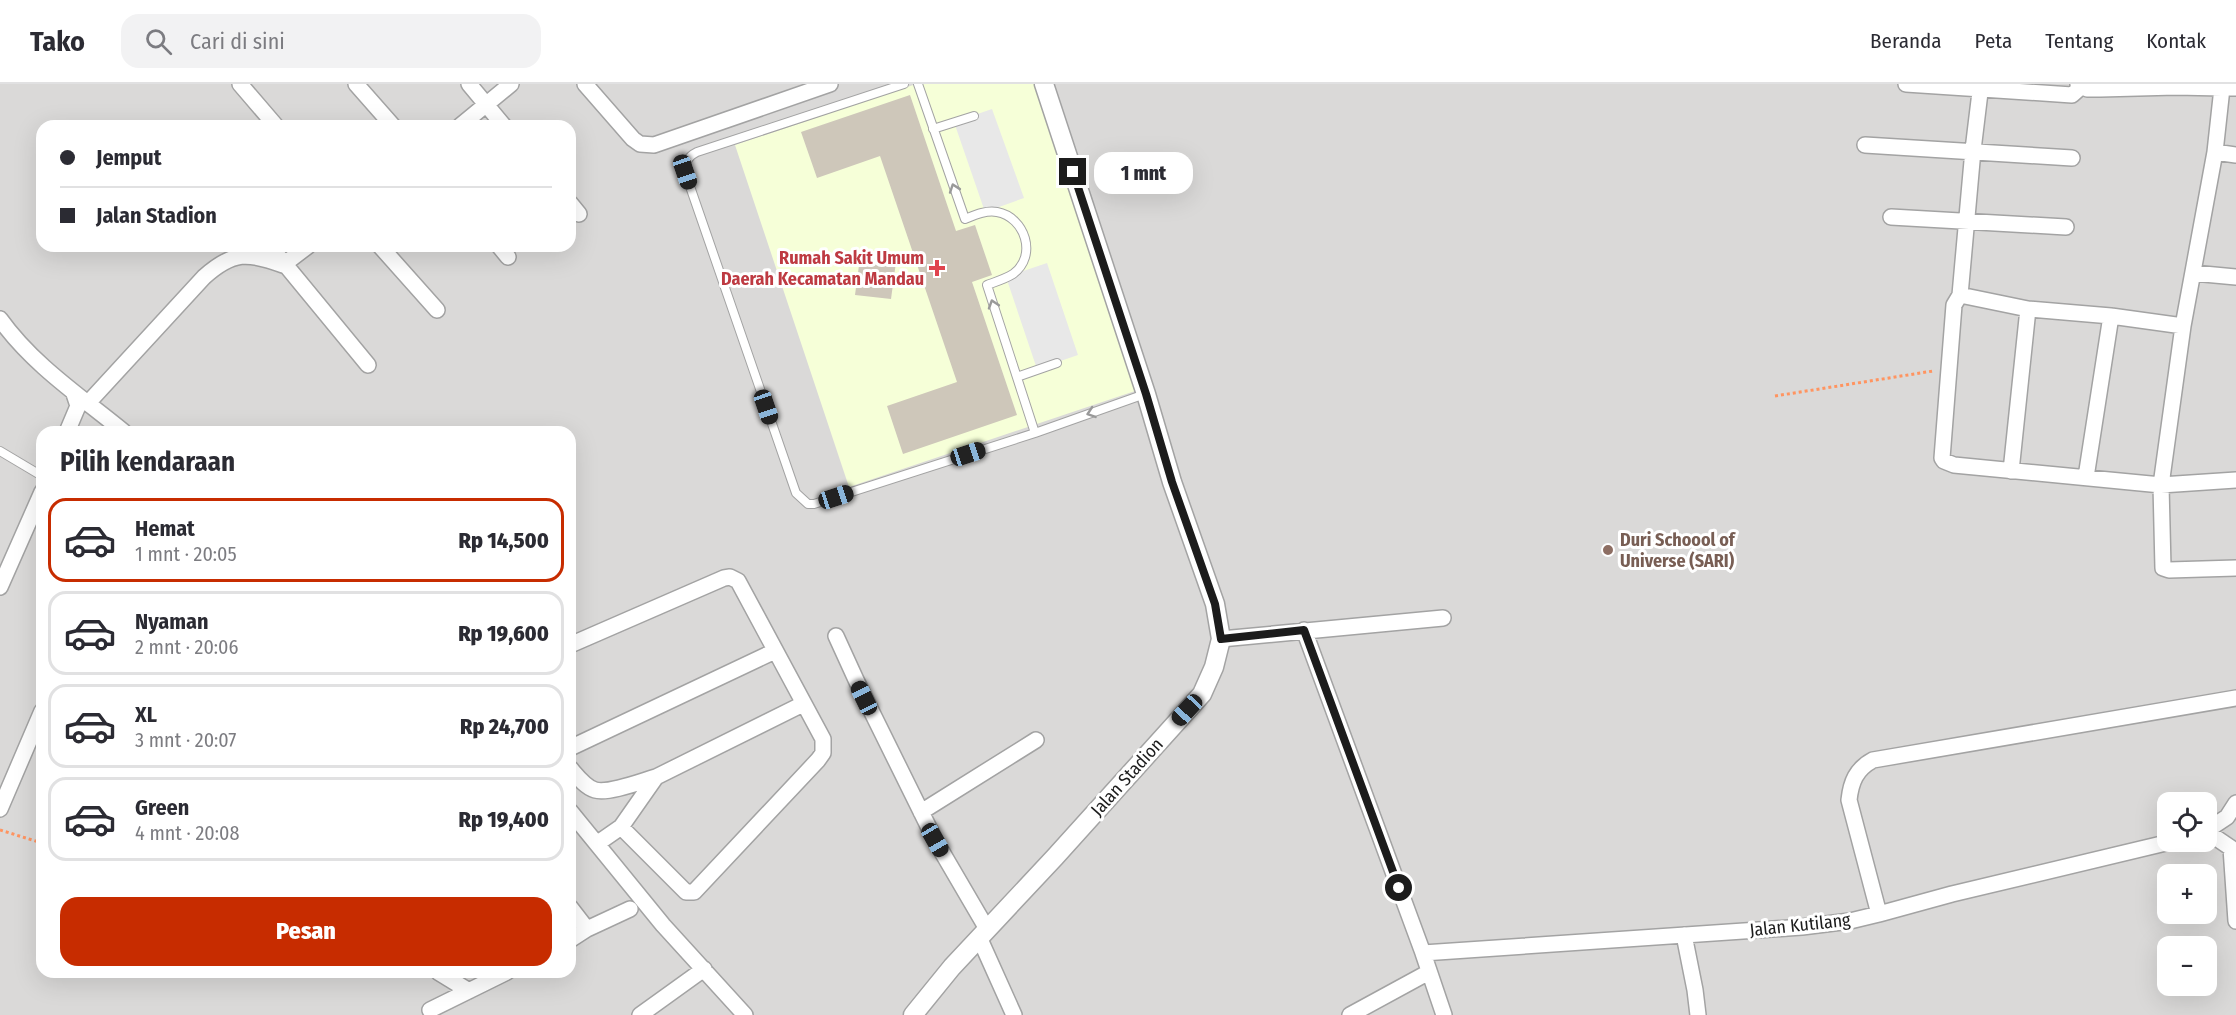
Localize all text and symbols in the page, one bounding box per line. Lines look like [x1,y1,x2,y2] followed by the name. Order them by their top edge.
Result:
[121,14,541,68] search box
[30,25,85,58] text: Tako
[142,25,175,58] icon: search
[190,28,285,55] text: Cari di sini
[1870,28,1942,54] text: Beranda
[1975,28,2012,54] text: Peta
[2045,28,2113,54] text: Tentang
[2146,28,2206,54] text: Kontak
[96,144,161,171] text: Jemput
[1094,151,1193,193] callout: 1 mnt
[671,152,699,192] car
[1059,158,1086,185] route end
[1121,161,1166,185] text: 1 mnt
[949,183,962,194] one-way arrow
[96,202,217,229] text: Jalan Stadion
[721,247,924,290] place label: Rumah Sakit Umum Daerah Kecamatan Mandau
[928,259,946,277] marker: Rumah Sakit Umum Daerah Kecamatan Mandau
[988,299,1000,310] one-way arrow
[752,387,780,427] car
[1086,406,1097,419] one-way arrow
[948,440,988,468] car
[60,446,235,478] text: Pilih kendaraan
[816,483,856,511] car
[63,513,117,567] icon: car
[135,515,195,542] text: Hemat
[458,527,549,554] text: Rp 14,500
[1620,529,1737,572] place label: Duri Schoool of Universe (SARI)
[135,542,237,566] text: 1 mnt · 20:05
[1601,543,1615,557] marker: Duri Schoool of Universe (SARI)
[63,606,117,660] icon: car
[135,608,208,635] text: Nyaman
[458,620,549,647] text: Rp 19,600
[135,635,238,659] text: 2 mnt · 20:06
[848,678,880,718] car
[1168,691,1206,729] car
[63,699,117,753] icon: car
[135,701,157,728] text: XL
[460,713,549,740] text: Rp 24,700
[135,728,236,752] text: 3 mnt · 20:07
[1086,733,1168,821] street label: Jalan Stadion
[63,792,117,846] icon: car
[2157,792,2217,996] map controls
[2157,792,2217,852] button: locate
[135,794,189,821] text: Green
[459,806,549,833] text: Rp 19,400
[918,820,952,860] car
[135,821,239,845] text: 4 mnt · 20:08
[2157,864,2217,924] button: +
[1385,874,1412,901] route start
[60,897,552,966] button: Pesan
[1748,909,1852,941] street label: Jalan Kutilang
[2157,936,2217,996] button: −

